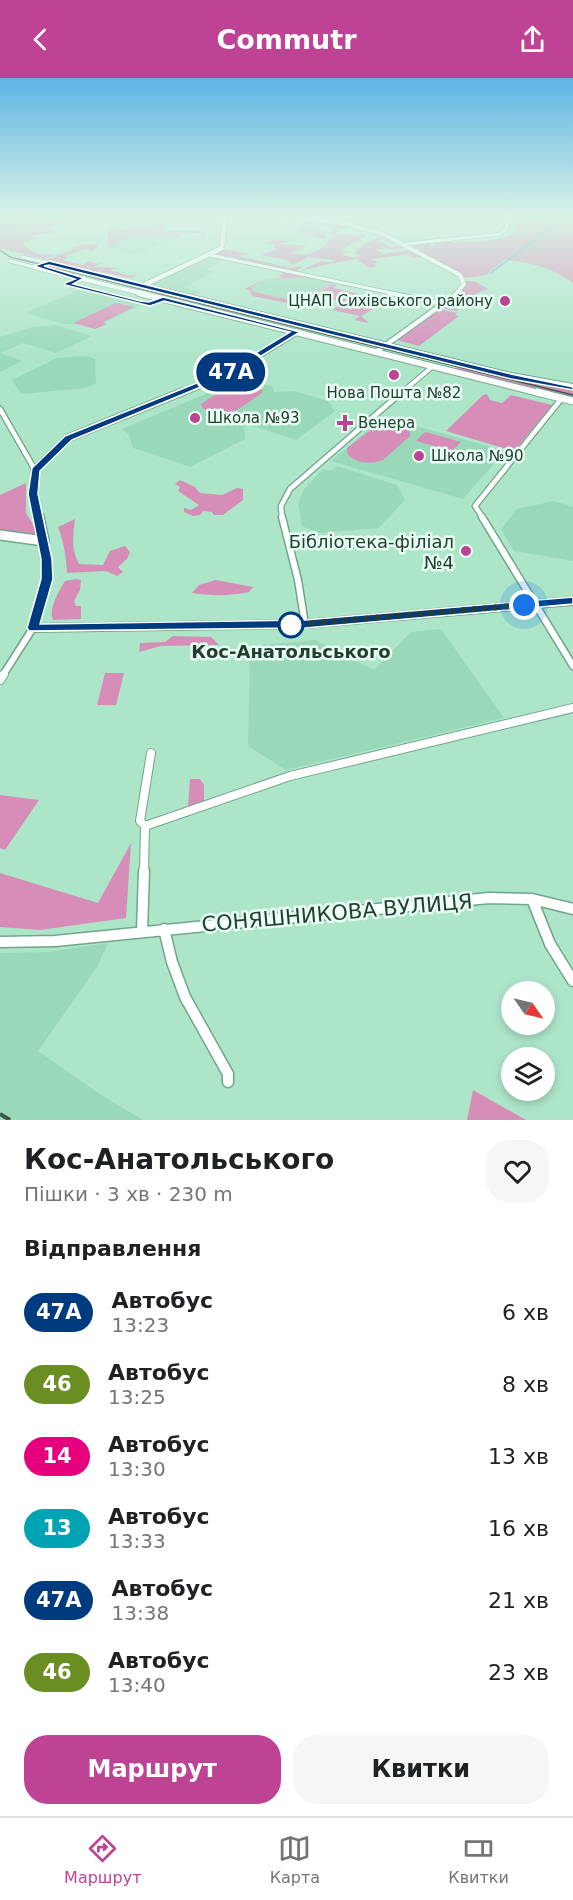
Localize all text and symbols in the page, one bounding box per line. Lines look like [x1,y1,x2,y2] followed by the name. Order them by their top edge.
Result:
[24,23,57,56] icon: back
[516,23,549,56] icon: share
[216,24,357,55] text: Commutr
[288,292,493,310] place label: ЦНАП Сихівського району
[498,294,512,308] marker: ЦНАП Сихівського району
[196,352,266,392] line badge: 47А
[208,360,254,384] text: 47А
[387,368,401,382] marker: Нова Пошта №82
[327,384,461,402] place label: Нова Пошта №82
[207,409,300,427] place label: Школа №93
[188,411,202,425] marker: Школа №93
[336,414,354,432] marker: Венера
[358,414,415,432] place label: Венера
[431,447,524,465] place label: Школа №90
[412,449,426,463] marker: Школа №90
[289,531,454,573] place label: Бібліотека-філіал №4
[459,544,473,558] marker: Бібліотека-філіал №4
[509,590,539,620] your location
[278,612,304,638] marker: Кос-Анатольського
[191,641,391,662] place label: Кос-Анатольського
[200,889,474,937] street label: СОНЯШНИКОВА ВУЛИЦЯ
[501,981,555,1035] north arrow
[501,981,555,1101] map controls
[501,1047,555,1101] button: layers
[486,1140,549,1203] button: heart
[24,1143,334,1176] text: Кос-Анатольського
[24,1182,233,1206] text: Пішки · 3 хв · 230 m
[24,1236,201,1261] text: Відправлення
[111,1288,213,1313] text: Автобус
[36,1300,81,1324] text: 47А
[502,1300,549,1325] text: 6 хв
[111,1313,169,1337] text: 13:23
[108,1360,210,1385] text: Автобус
[42,1372,72,1396] text: 46
[502,1372,549,1397] text: 8 хв
[108,1385,166,1409] text: 13:25
[108,1432,210,1457] text: Автобус
[42,1444,72,1468] text: 14
[488,1444,549,1469] text: 13 хв
[108,1457,166,1481] text: 13:30
[108,1504,210,1529] text: Автобус
[42,1516,72,1540] text: 13
[488,1516,549,1541] text: 16 хв
[108,1529,166,1553] text: 13:33
[111,1576,213,1601] text: Автобус
[36,1588,81,1612] text: 47А
[488,1588,549,1613] text: 21 хв
[111,1601,169,1625] text: 13:38
[108,1648,210,1673] text: Автобус
[42,1660,72,1684] text: 46
[488,1660,549,1685] text: 23 хв
[108,1673,166,1697] text: 13:40
[24,1735,281,1804] button: Маршрут
[293,1735,549,1804] button: Квитки
[64,1832,141,1887] tab: Маршрут
[270,1832,320,1887] tab: Карта
[448,1832,509,1887] tab: Квитки

